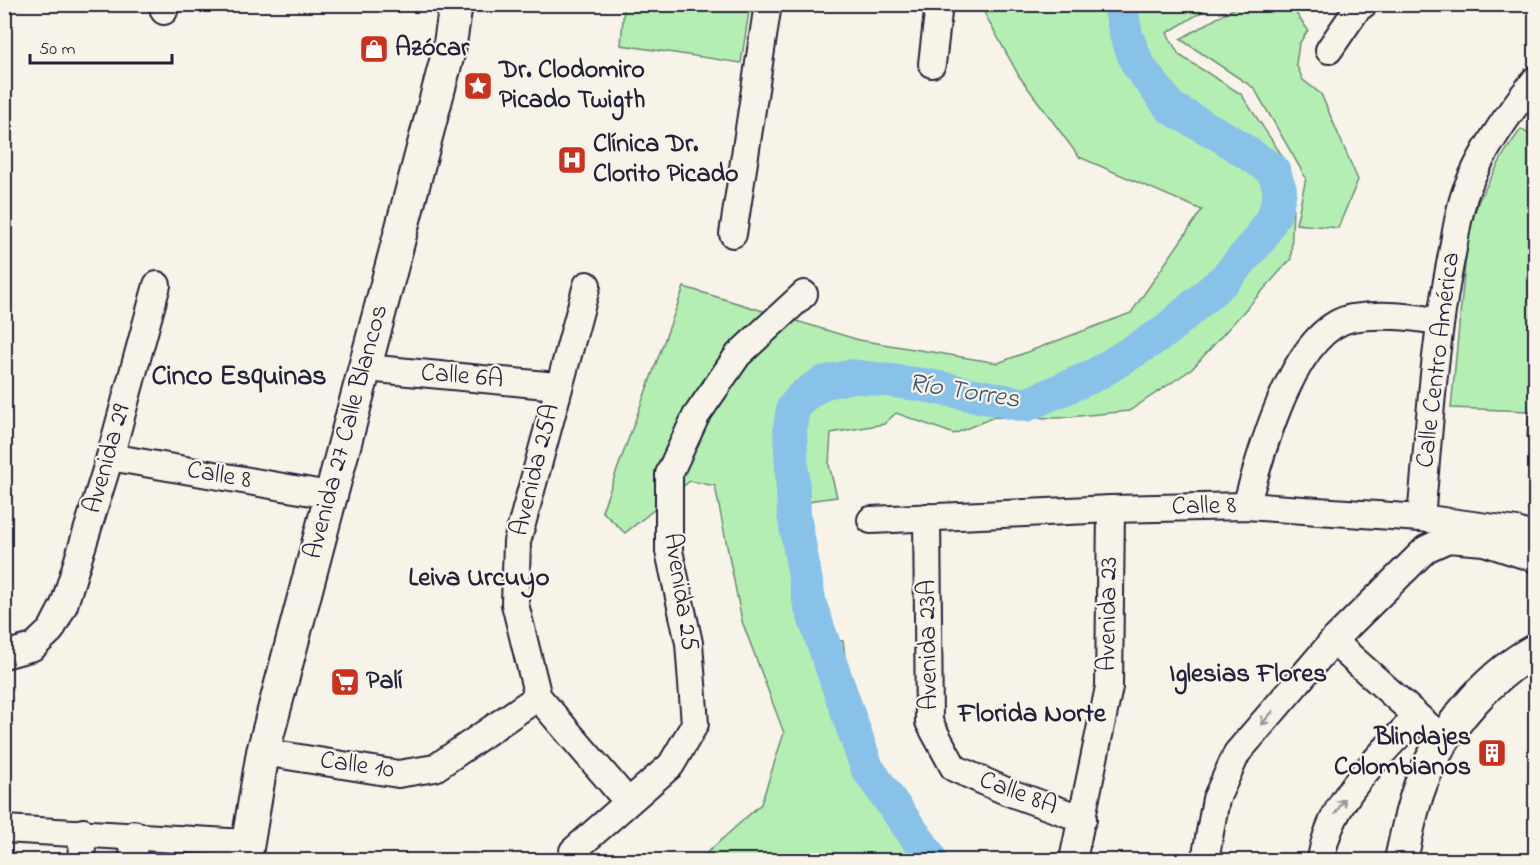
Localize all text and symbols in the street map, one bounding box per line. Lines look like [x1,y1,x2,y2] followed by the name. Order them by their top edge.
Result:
[30,27,172,65] scale bar
[395,30,470,68] place label: Azócar
[358,33,390,65] shop icon: Azócar
[39,37,76,63] text: 50 m
[498,52,645,121] place label: Dr. Clodomiro Picado Twigth
[462,70,494,102] place icon: Dr. Clodomiro Picado Twigth
[593,126,739,194] place label: Clínica Dr. Clorito Picado
[556,144,588,176] hospital icon: Clínica Dr. Clorito Picado
[1407,250,1471,470] street label: Calle Centro América
[295,301,399,563] street label: Avenida 27 Calle Blancos
[419,354,505,400] street label: Calle 6A
[151,357,327,398] district label: Cinco Esquinas
[906,364,1022,420] water label: Río Torres
[74,400,142,518] street label: Avenida 29
[501,400,571,540] street label: Avenida 25A
[184,452,255,500] street label: Calle 8
[1171,487,1237,527] street label: Calle 8
[652,530,708,654] street label: Avenida 25
[1089,556,1129,672] street label: Avenida 23
[408,559,550,598] district label: Leiva Urcuyo
[909,579,949,711] street label: Avenida 23A
[1169,655,1327,695] district label: Iglesias Flores
[366,663,403,701] place label: Palí
[329,666,361,698] supermarket icon: Palí
[956,695,1107,734] district label: Florida Norte
[1260,710,1274,725] one-way arrow
[1334,719,1471,787] place label: Blindajes Colombianos
[1476,737,1508,769] building icon: Blindajes Colombianos
[317,742,397,790] street label: Calle 10
[973,762,1063,826] street label: Calle 8A
[1335,798,1347,815] one-way arrow

